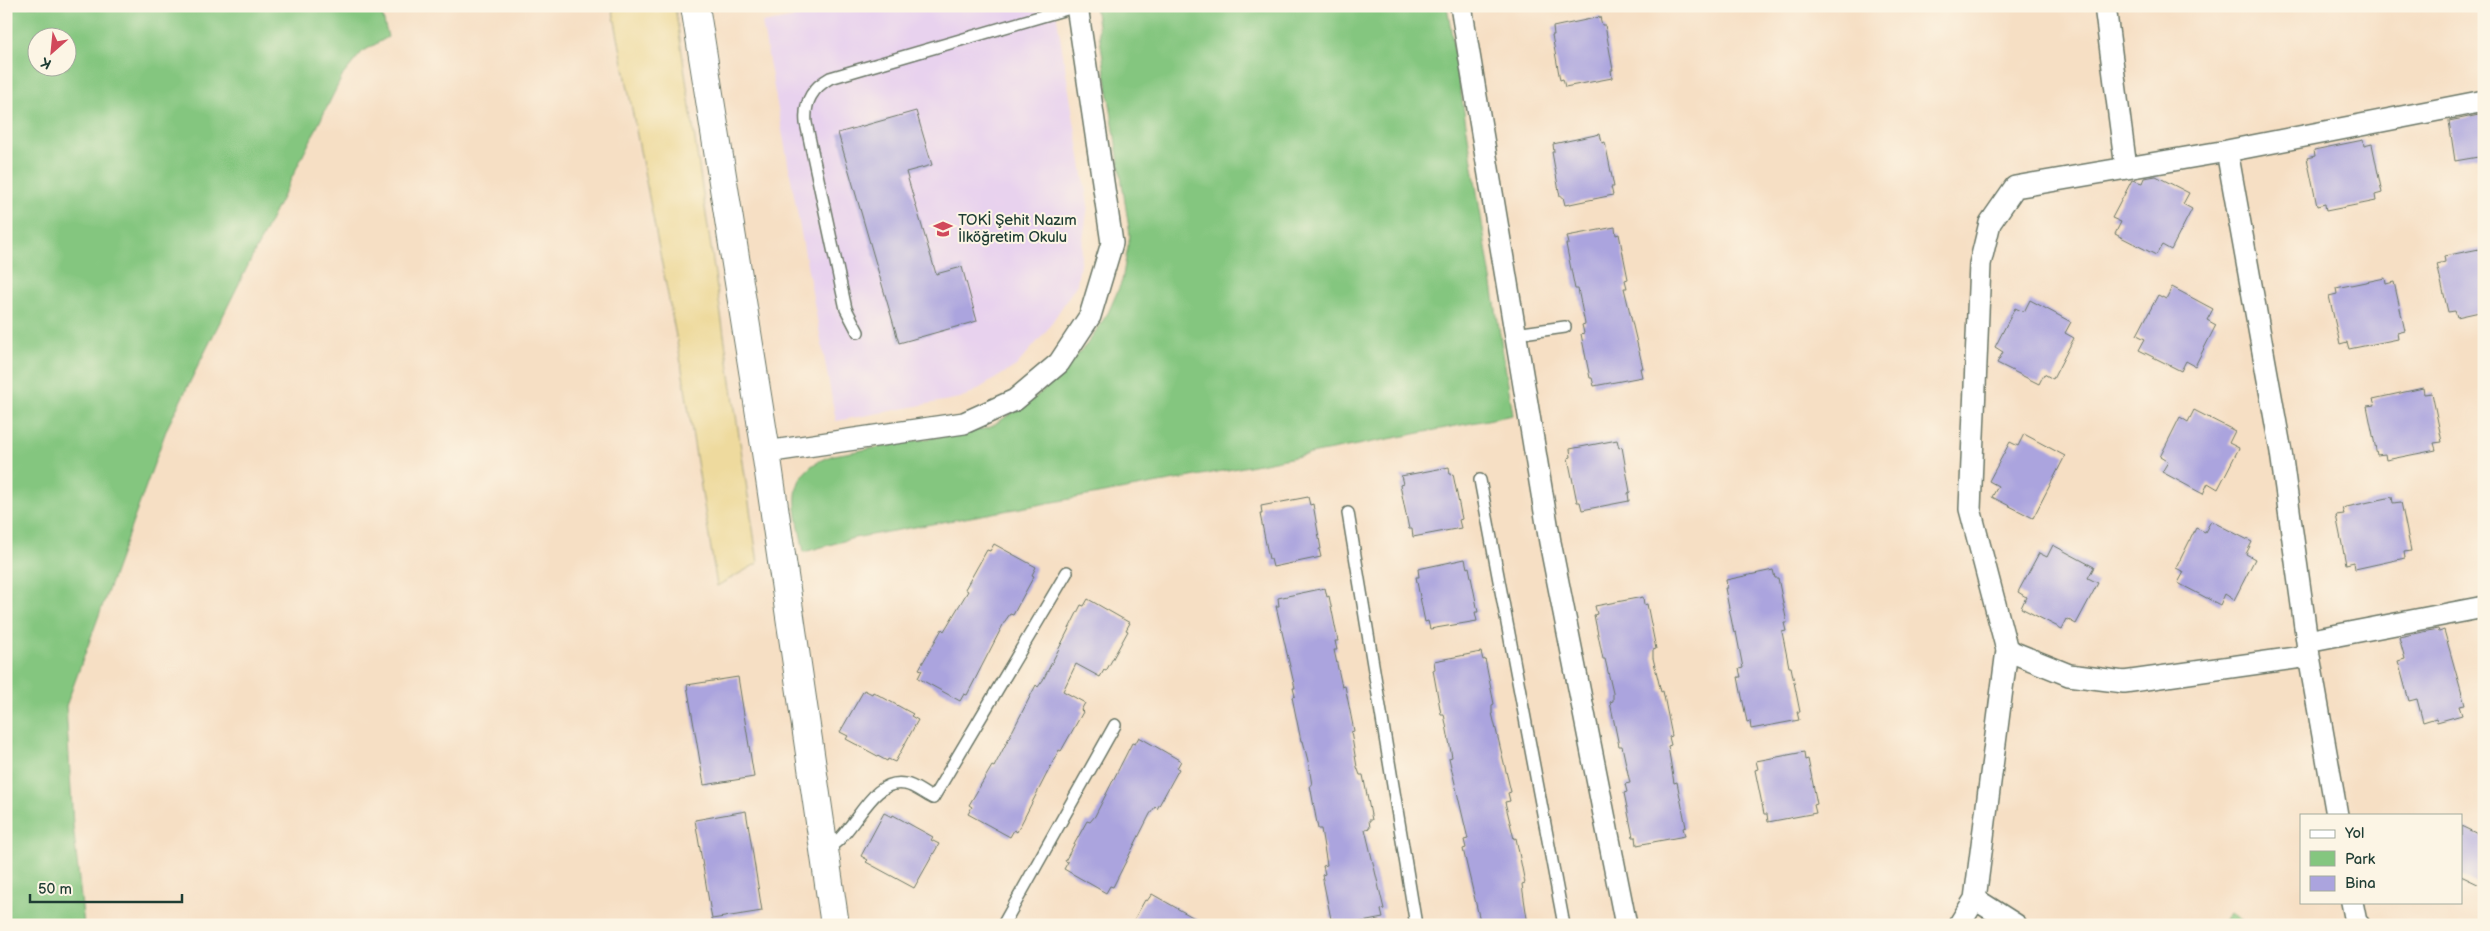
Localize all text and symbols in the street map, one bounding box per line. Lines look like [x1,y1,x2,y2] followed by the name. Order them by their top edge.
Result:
[28,28,78,78] north arrow
[38,53,54,73] text: K
[958,211,1077,247] place label: TOKİ Şehit Nazım İlköğretim Okulu
[932,218,954,240] school or university icon: TOKİ Şehit Nazım İlköğretim Okulu
[2300,814,2462,904] legend
[2344,824,2364,843] text: Yol
[2345,850,2376,869] text: Park
[30,871,182,903] scale bar
[2345,874,2376,893] text: Bina
[38,880,72,899] text: 50 m

